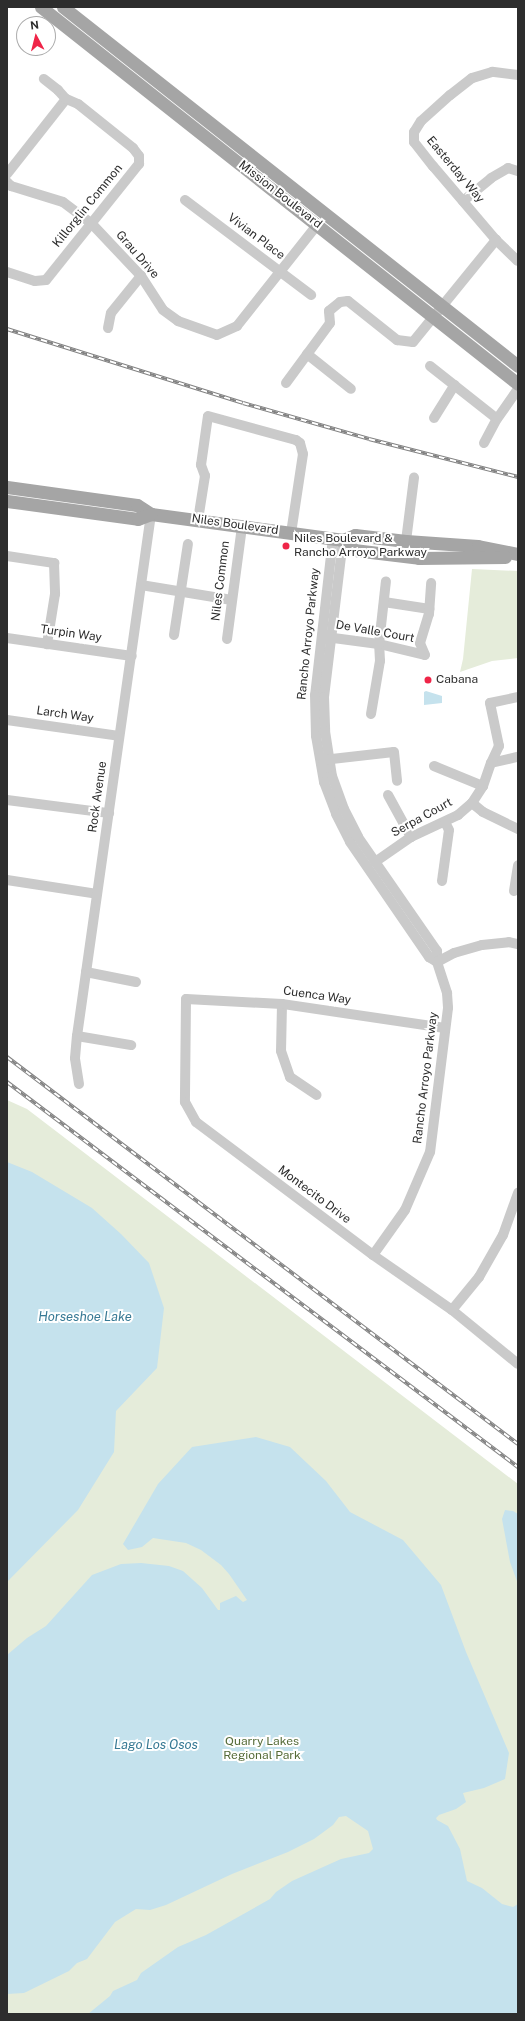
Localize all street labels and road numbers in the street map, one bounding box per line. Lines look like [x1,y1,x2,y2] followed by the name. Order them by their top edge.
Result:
[423,134,487,206] street label: Easterday Way
[236,158,324,232] street label: Mission Boulevard
[50,162,126,250] street label: Killorglin Common
[225,211,287,263] street label: Vivian Place
[112,228,162,282] street label: Grau Drive
[191,512,279,538] street label: Niles Boulevard
[209,540,233,622] street label: Niles Common
[295,567,323,701] street label: Rancho Arroyo Parkway
[334,618,416,646] street label: De Valle Court
[39,623,103,645] street label: Turpin Way
[35,704,95,726] street label: Larch Way
[86,760,110,834] street label: Rock Avenue
[389,795,455,841] street label: Serpa Court
[282,984,352,1008] street label: Cuenca Way
[411,1011,441,1145] street label: Rancho Arroyo Parkway
[275,1163,353,1227] street label: Montecito Drive

